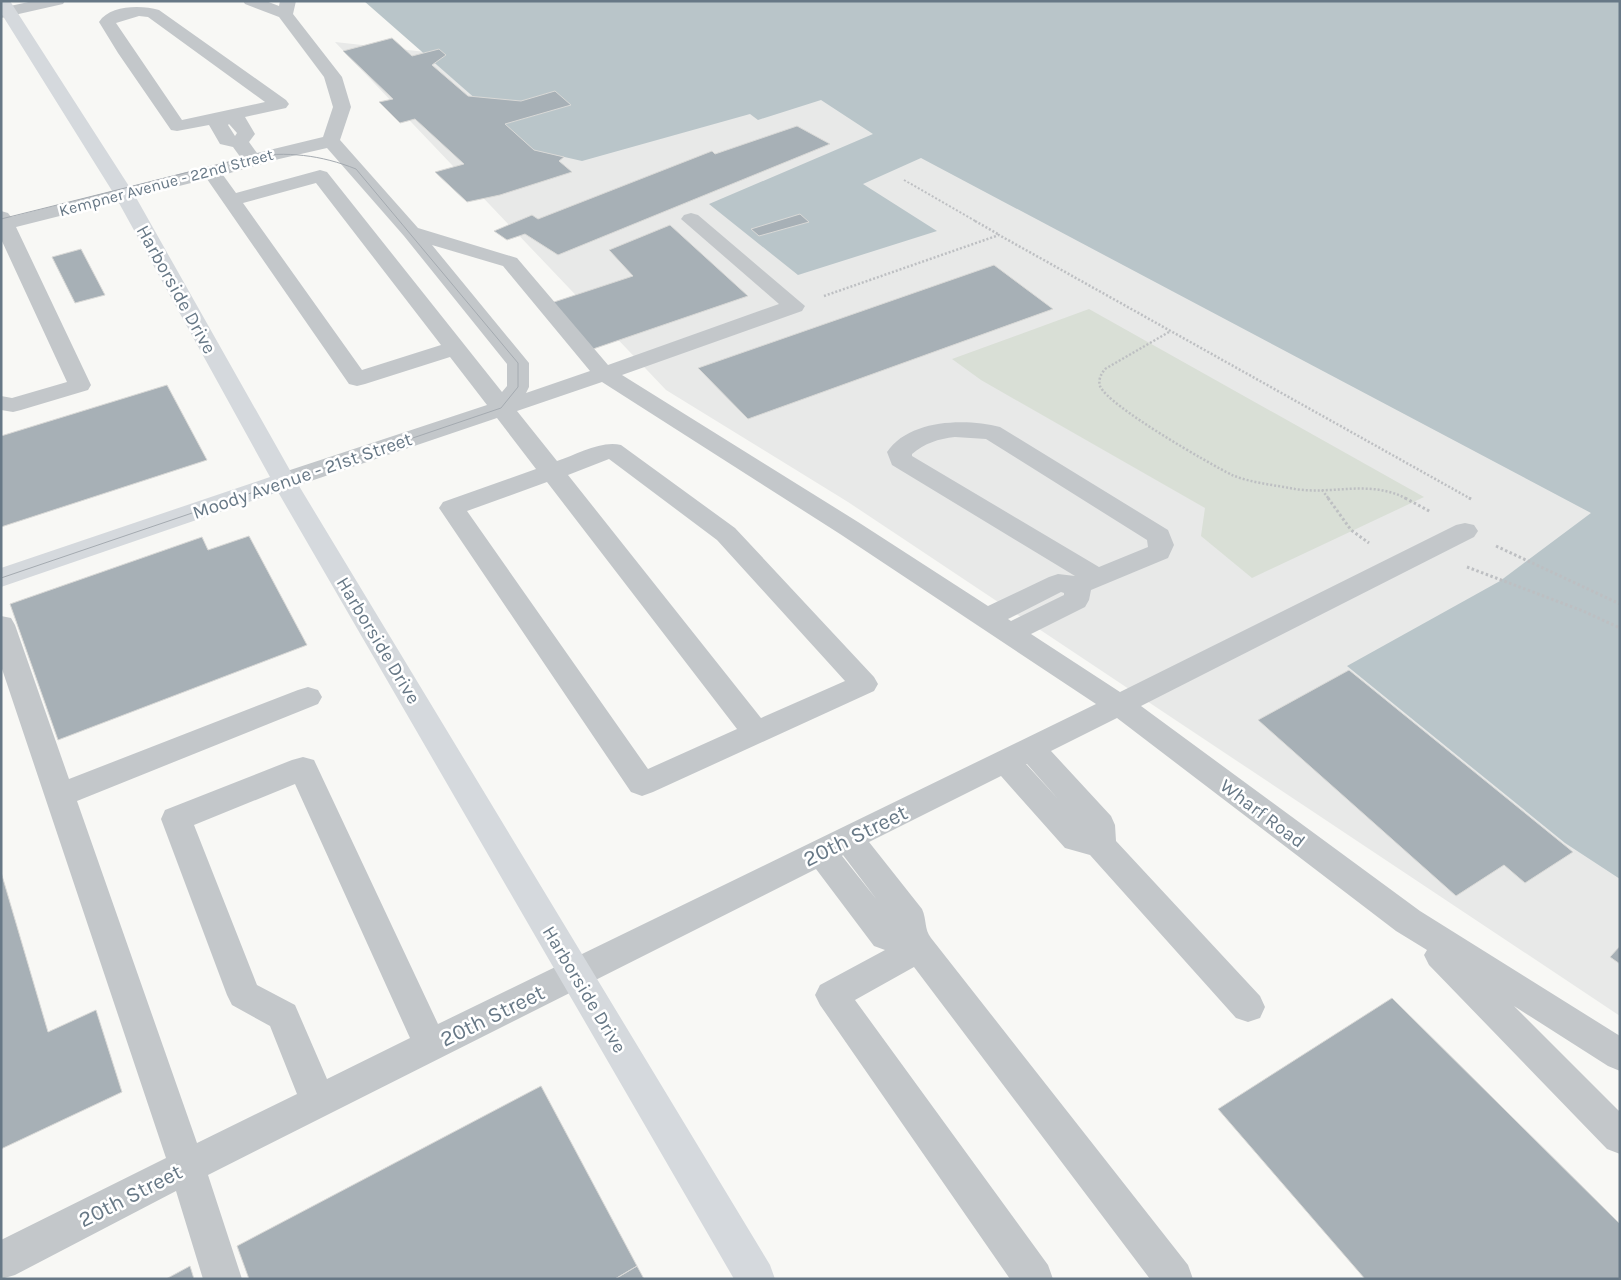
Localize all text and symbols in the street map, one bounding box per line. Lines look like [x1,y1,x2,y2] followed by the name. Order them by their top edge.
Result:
[57,145,275,220] street label: Kempner Avenue - 22nd Street
[132,221,221,358] street label: Harborside Drive
[190,428,415,524] street label: Moody Avenue - 21st Street
[332,573,425,708] street label: Harborside Drive
[1216,775,1309,853] street label: Wharf Road
[799,799,912,872] street label: 20th Street
[538,922,631,1057] street label: Harborside Drive
[436,979,549,1052] street label: 20th Street
[74,1159,187,1233] street label: 20th Street

